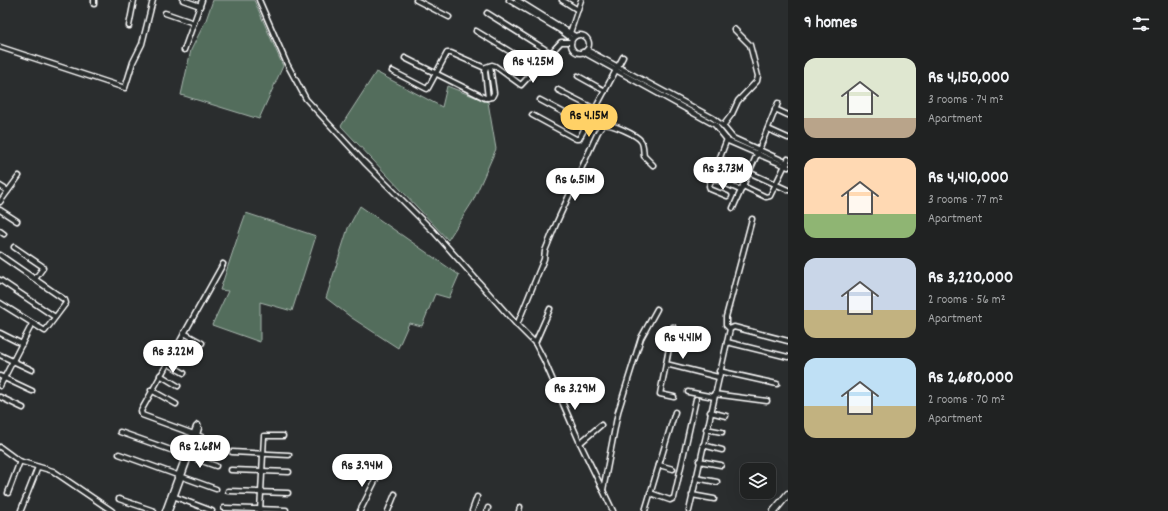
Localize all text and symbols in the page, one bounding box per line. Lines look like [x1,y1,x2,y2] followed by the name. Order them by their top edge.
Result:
[804,12,857,36] text: 9 homes
[1130,13,1152,35] icon: filters
[492,50,574,84] pin: Rs 4.25M
[512,53,554,72] text: Rs 4.25M
[928,67,1010,91] text: Rs 4,150,000
[836,74,884,122] icon: home
[928,91,1004,110] text: 3 rooms · 74 m²
[548,104,630,138] pin: Rs 4.15M
[570,107,608,126] text: Rs 4.15M
[928,110,982,129] text: Apartment
[682,157,764,191] pin: Rs 3.73M
[702,160,744,179] text: Rs 3.73M
[928,167,1009,191] text: Rs 4,410,000
[534,168,616,202] pin: Rs 6.51M
[555,171,595,190] text: Rs 6.51M
[836,174,884,222] icon: home
[928,191,1003,210] text: 3 rooms · 77 m²
[928,210,982,229] text: Apartment
[928,267,1013,291] text: Rs 3,220,000
[836,274,884,322] icon: home
[928,291,1005,310] text: 2 rooms · 56 m²
[928,310,982,329] text: Apartment
[642,326,724,360] pin: Rs 4.41M
[664,329,702,348] text: Rs 4.41M
[132,340,214,374] pin: Rs 3.22M
[152,343,194,362] text: Rs 3.22M
[928,367,1013,391] text: Rs 2,680,000
[836,374,884,422] icon: home
[534,377,616,411] pin: Rs 3.29M
[554,380,596,399] text: Rs 3.29M
[928,391,1005,410] text: 2 rooms · 70 m²
[928,410,982,429] text: Apartment
[159,435,241,469] pin: Rs 2.68M
[179,438,221,457] text: Rs 2.68M
[321,454,403,488] pin: Rs 3.94M
[341,457,383,476] text: Rs 3.94M
[740,463,776,499] map controls
[740,463,776,499] button: layers

